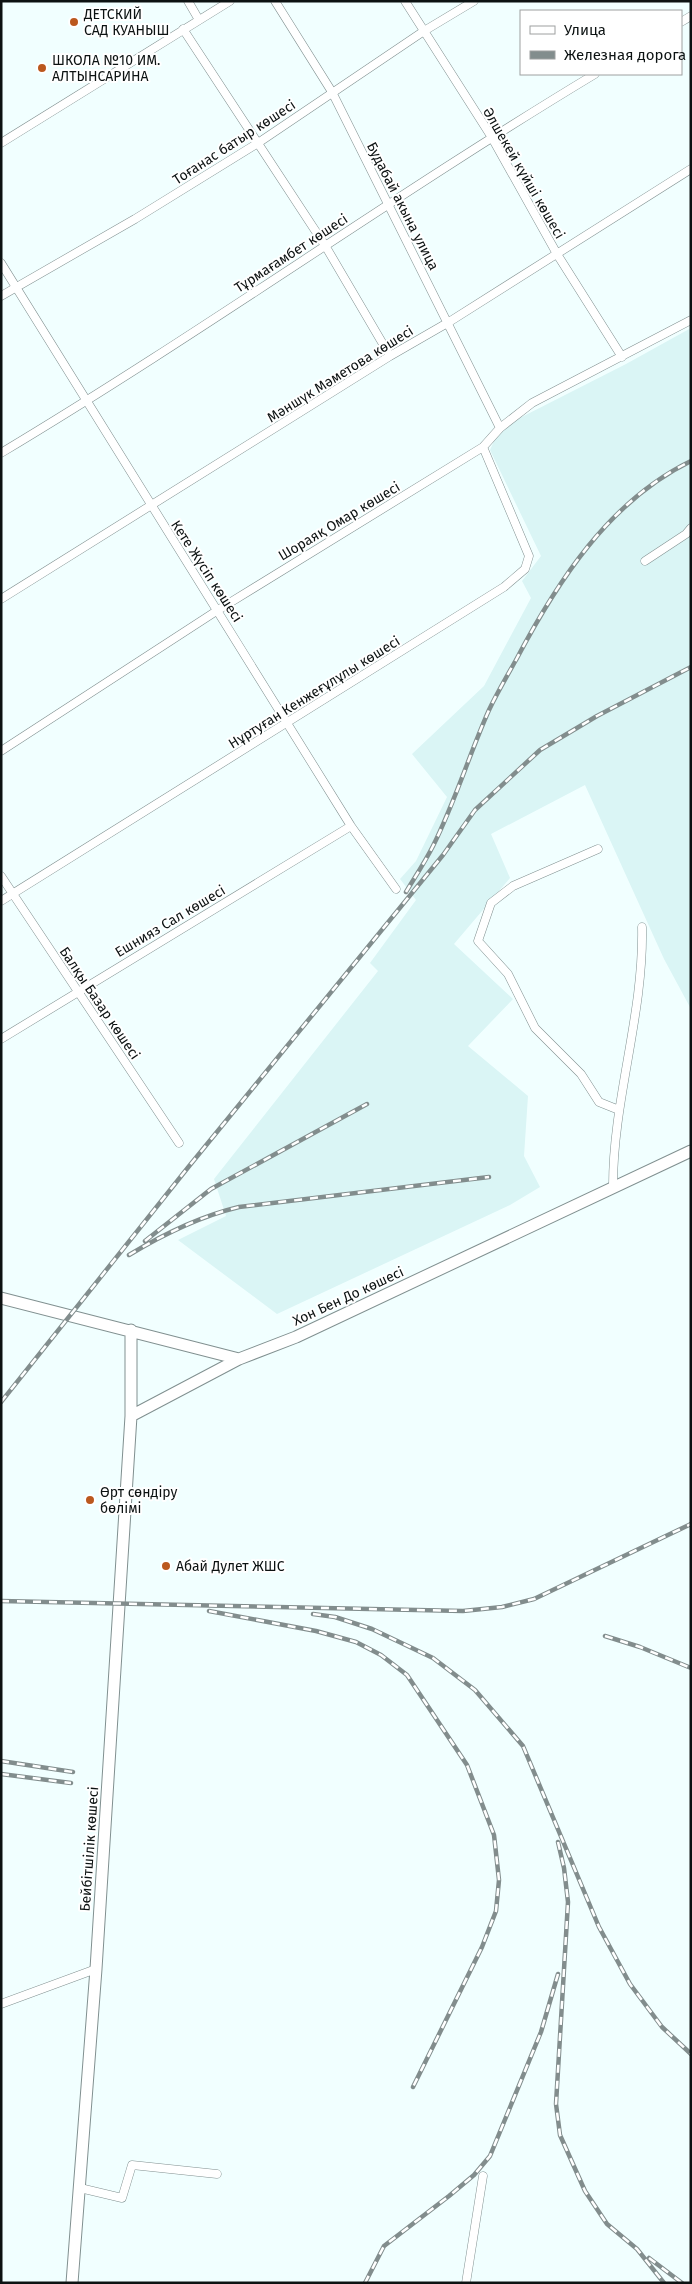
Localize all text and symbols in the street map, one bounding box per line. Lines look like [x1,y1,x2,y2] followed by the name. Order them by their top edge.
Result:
[83,6,169,39] place label: ДЕТСКИЙ САД КУАНЫШ
[520,10,682,75] legend
[68,16,80,28] marker: ДЕТСКИЙ САД КУАНЫШ
[564,21,606,39] text: Улица
[564,46,686,64] text: Железная дорога
[52,52,160,85] place label: ШКОЛА №10 ИМ. АЛТЫНСАРИНА
[36,62,48,74] marker: ШКОЛА №10 ИМ. АЛТЫНСАРИНА
[170,96,299,188] street label: Тоғанас батыр көшесі
[479,105,568,242] street label: Әлшекей күйші көшесі
[363,139,442,273] street label: Будабай акына улица
[231,210,351,296] street label: Тұрмағамбет көшесі
[264,322,417,426] street label: Мәншүк Мәметова көшесі
[275,478,403,565] street label: Шораяқ Омар көшесі
[167,517,246,625] street label: Кете Жүсіп көшесі
[225,633,403,752] street label: Нұртуған Кенжеғұлұлы көшесі
[112,882,228,961] street label: Ешнияз Сал көшесі
[56,944,144,1063] street label: Балқы Базар көшесі
[290,1263,406,1330] street label: Хон Бен До көшесі
[100,1484,178,1517] place label: Өрт сөндіру бөлімі
[84,1494,96,1506] marker: Өрт сөндіру бөлімі
[176,1558,285,1575] place label: Абай Дулет ЖШС
[160,1560,172,1572] marker: Абай Дулет ЖШС
[77,1786,102,1912] street label: Бейбітшілік көшесі

